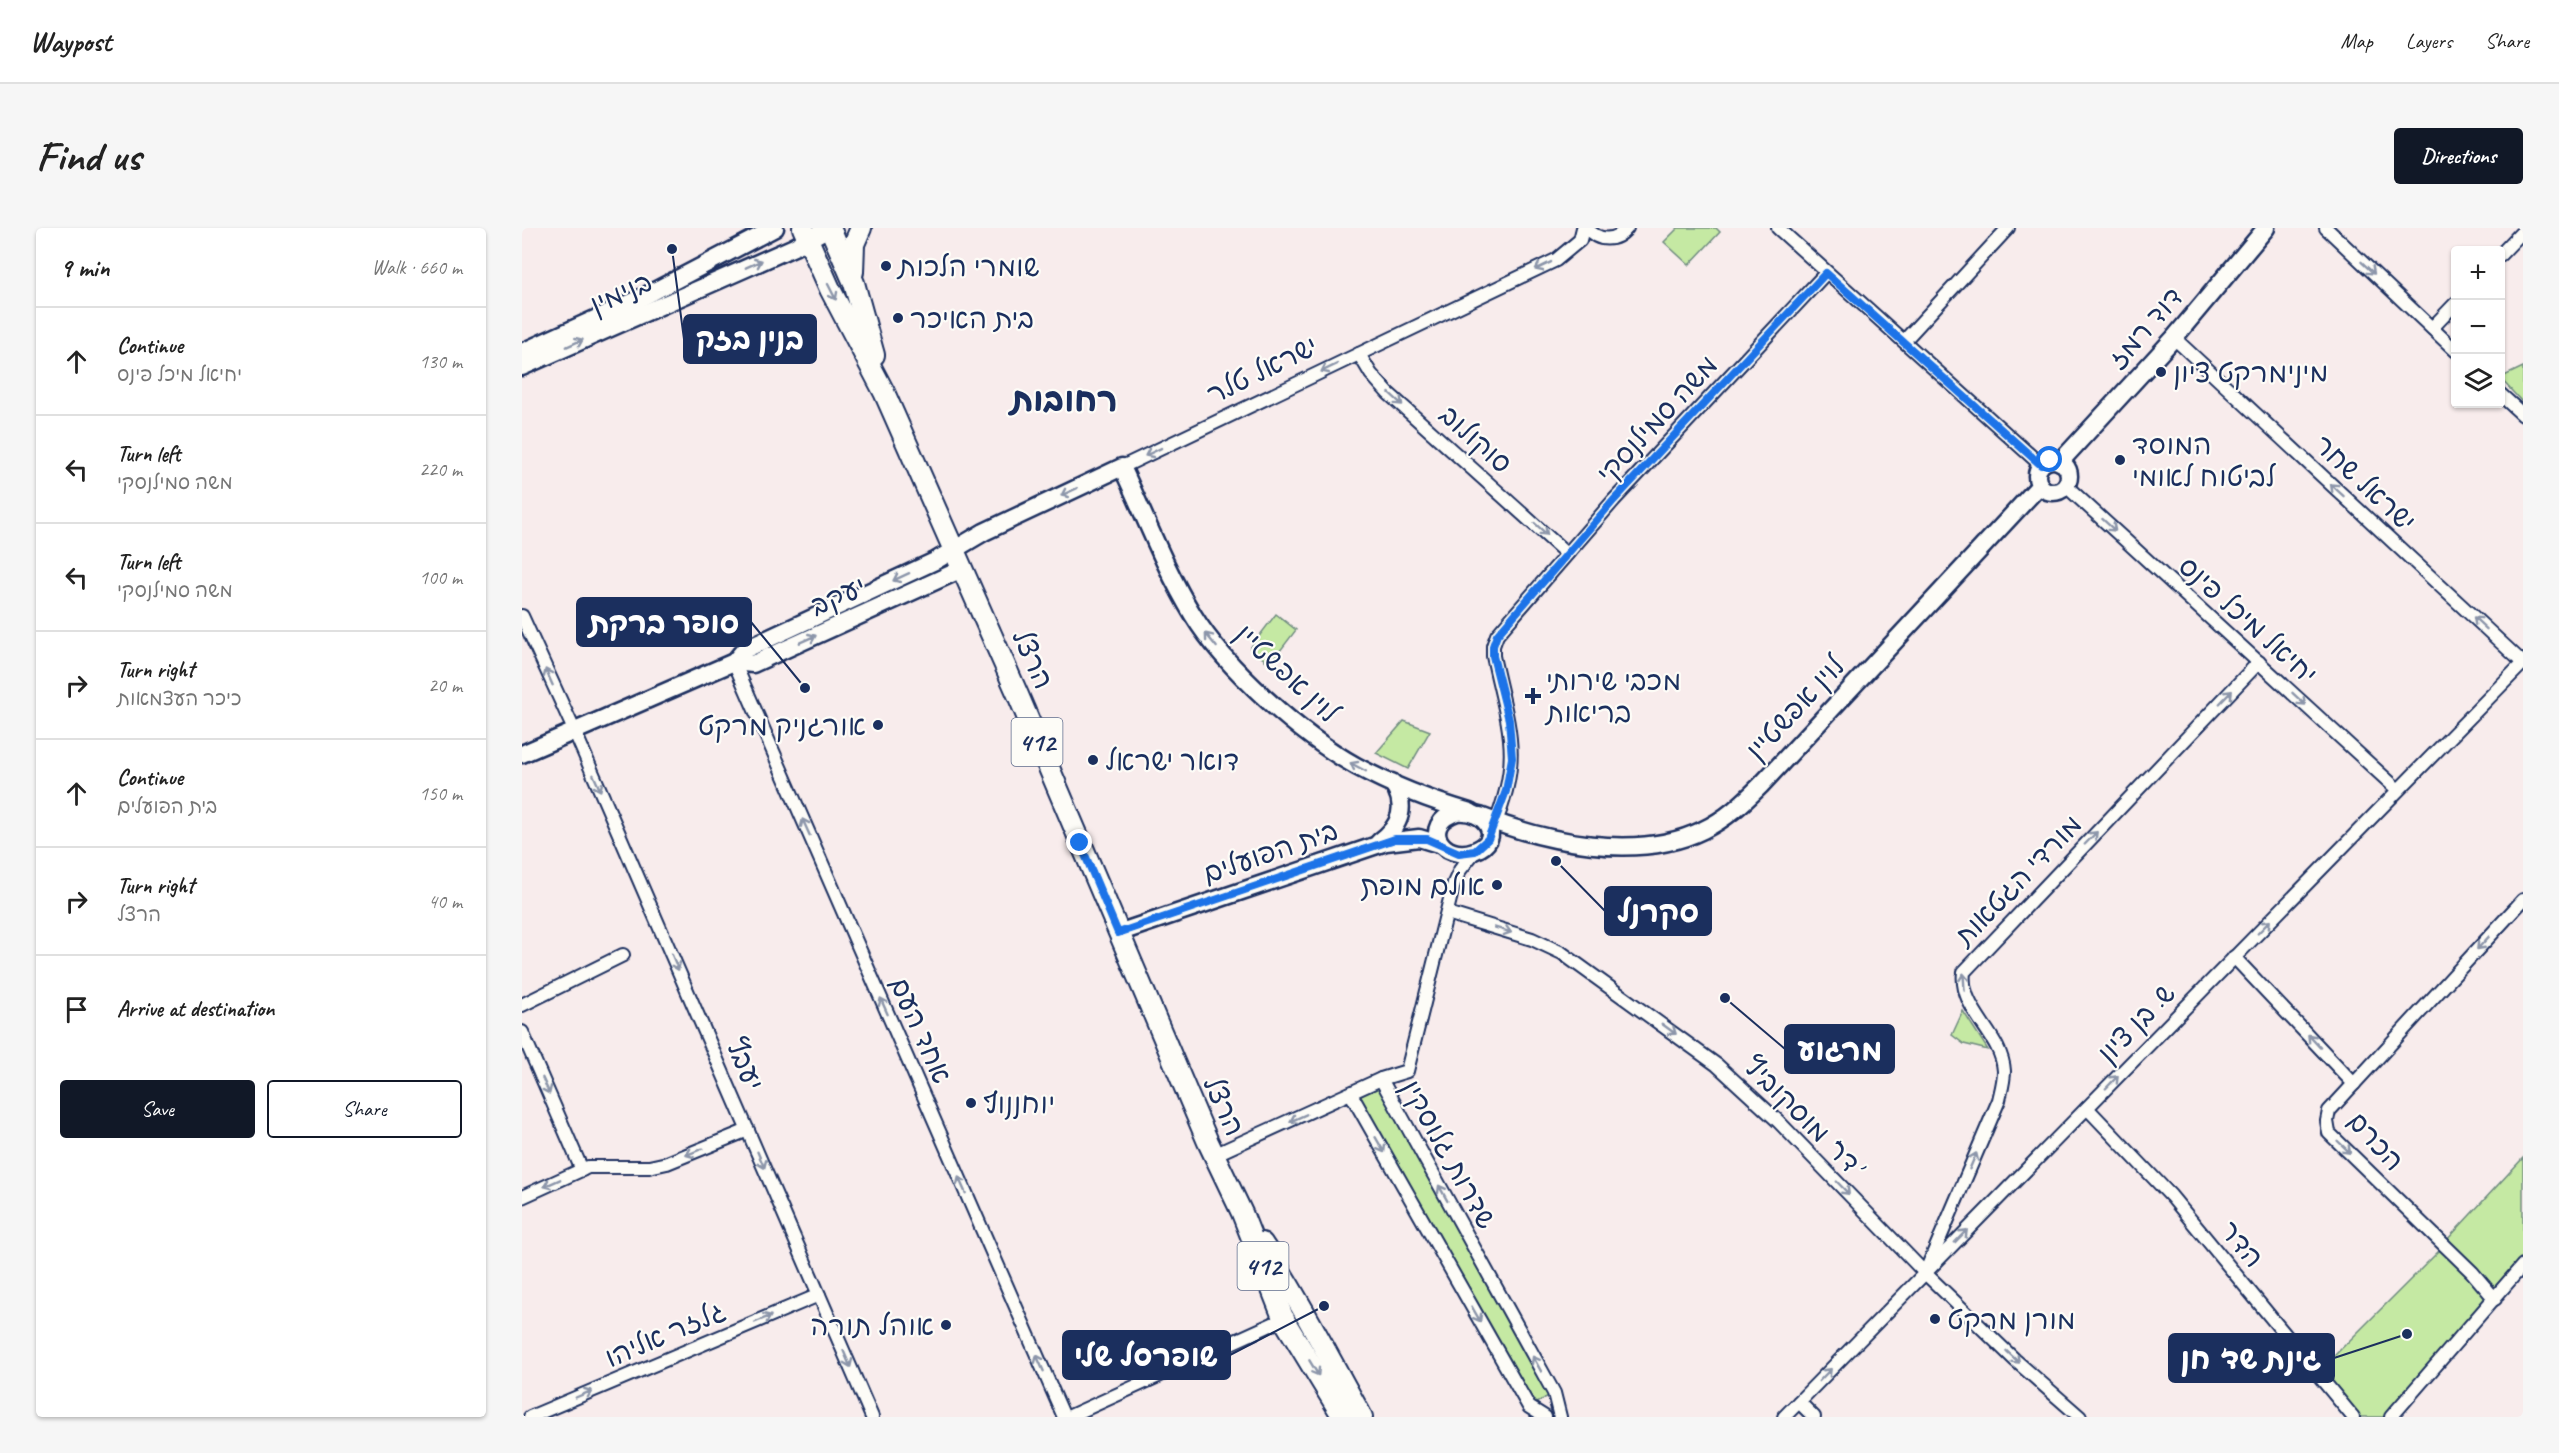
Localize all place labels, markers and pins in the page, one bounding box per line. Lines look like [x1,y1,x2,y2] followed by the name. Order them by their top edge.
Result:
[896,249,1040,284] place label: שומרי הלכות
[879,259,893,273] marker: שומרי הלכות
[910,301,1034,336] place label: בית האיכר
[891,311,905,325] marker: בית האיכר
[684,315,816,363] callout: בנין בזק
[2173,355,2328,390] place label: מינימרקט ציון
[2154,365,2168,379] marker: מינימרקט ציון
[2132,427,2277,494] place label: המוסד לביטוח לאומי
[2113,453,2127,467] marker: המוסד לביטוח לאומי
[577,598,751,646] callout: סופר ברקת
[1544,663,1681,730] place label: מכבי שירותי בריאות
[1524,687,1542,705] marker: מכבי שירותי בריאות
[698,708,866,743] place label: אורגניק מרקט
[871,718,885,732] marker: אורגניק מרקט
[1105,743,1239,778] place label: דואר ישראל
[1086,753,1100,767] marker: דואר ישראל
[1360,868,1485,903] place label: אולם מופת
[1490,878,1504,892] marker: אולם מופת
[1605,887,1711,935] callout: סקרנל
[1785,1025,1894,1073] callout: מרגוע
[983,1086,1055,1121] place label: יוחננוף
[964,1096,978,1110] marker: יוחננוף
[1947,1302,2075,1337] place label: מורן מרקט
[810,1308,934,1343] place label: אוהל תורה
[1928,1312,1942,1326] marker: מורן מרקט
[939,1318,953,1332] marker: אוהל תורה
[1063,1331,1230,1379] callout: שופרסל שלי
[2169,1334,2334,1382] callout: גינת שד' חן

